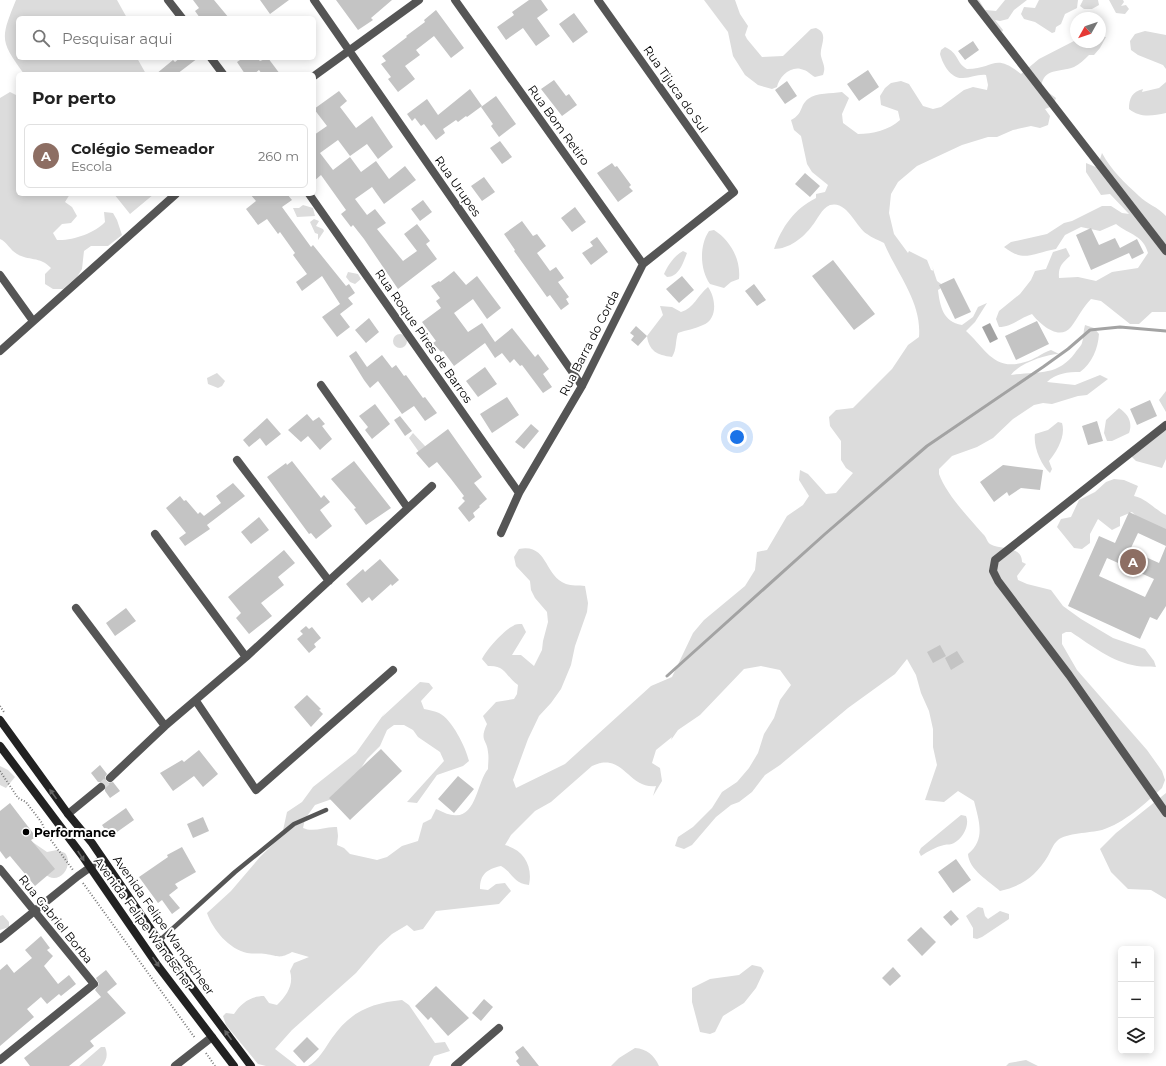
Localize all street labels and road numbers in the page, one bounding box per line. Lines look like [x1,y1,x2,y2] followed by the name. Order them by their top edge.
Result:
[640,43,712,135] street label: Rua Tijuca do Sul
[525,82,593,168] street label: Rua Bom Retiro
[432,153,484,219] street label: Rua Urupes
[372,266,476,406] street label: Rua Roque Pires de Barros
[556,288,622,398] street label: Rua Barra do Corda
[110,852,218,998] street label: Avenida Felipe Wandscheer
[91,854,197,992] street label: Avenida Felipe Wandscher
[16,872,96,966] street label: Rua Gabriel Borba

